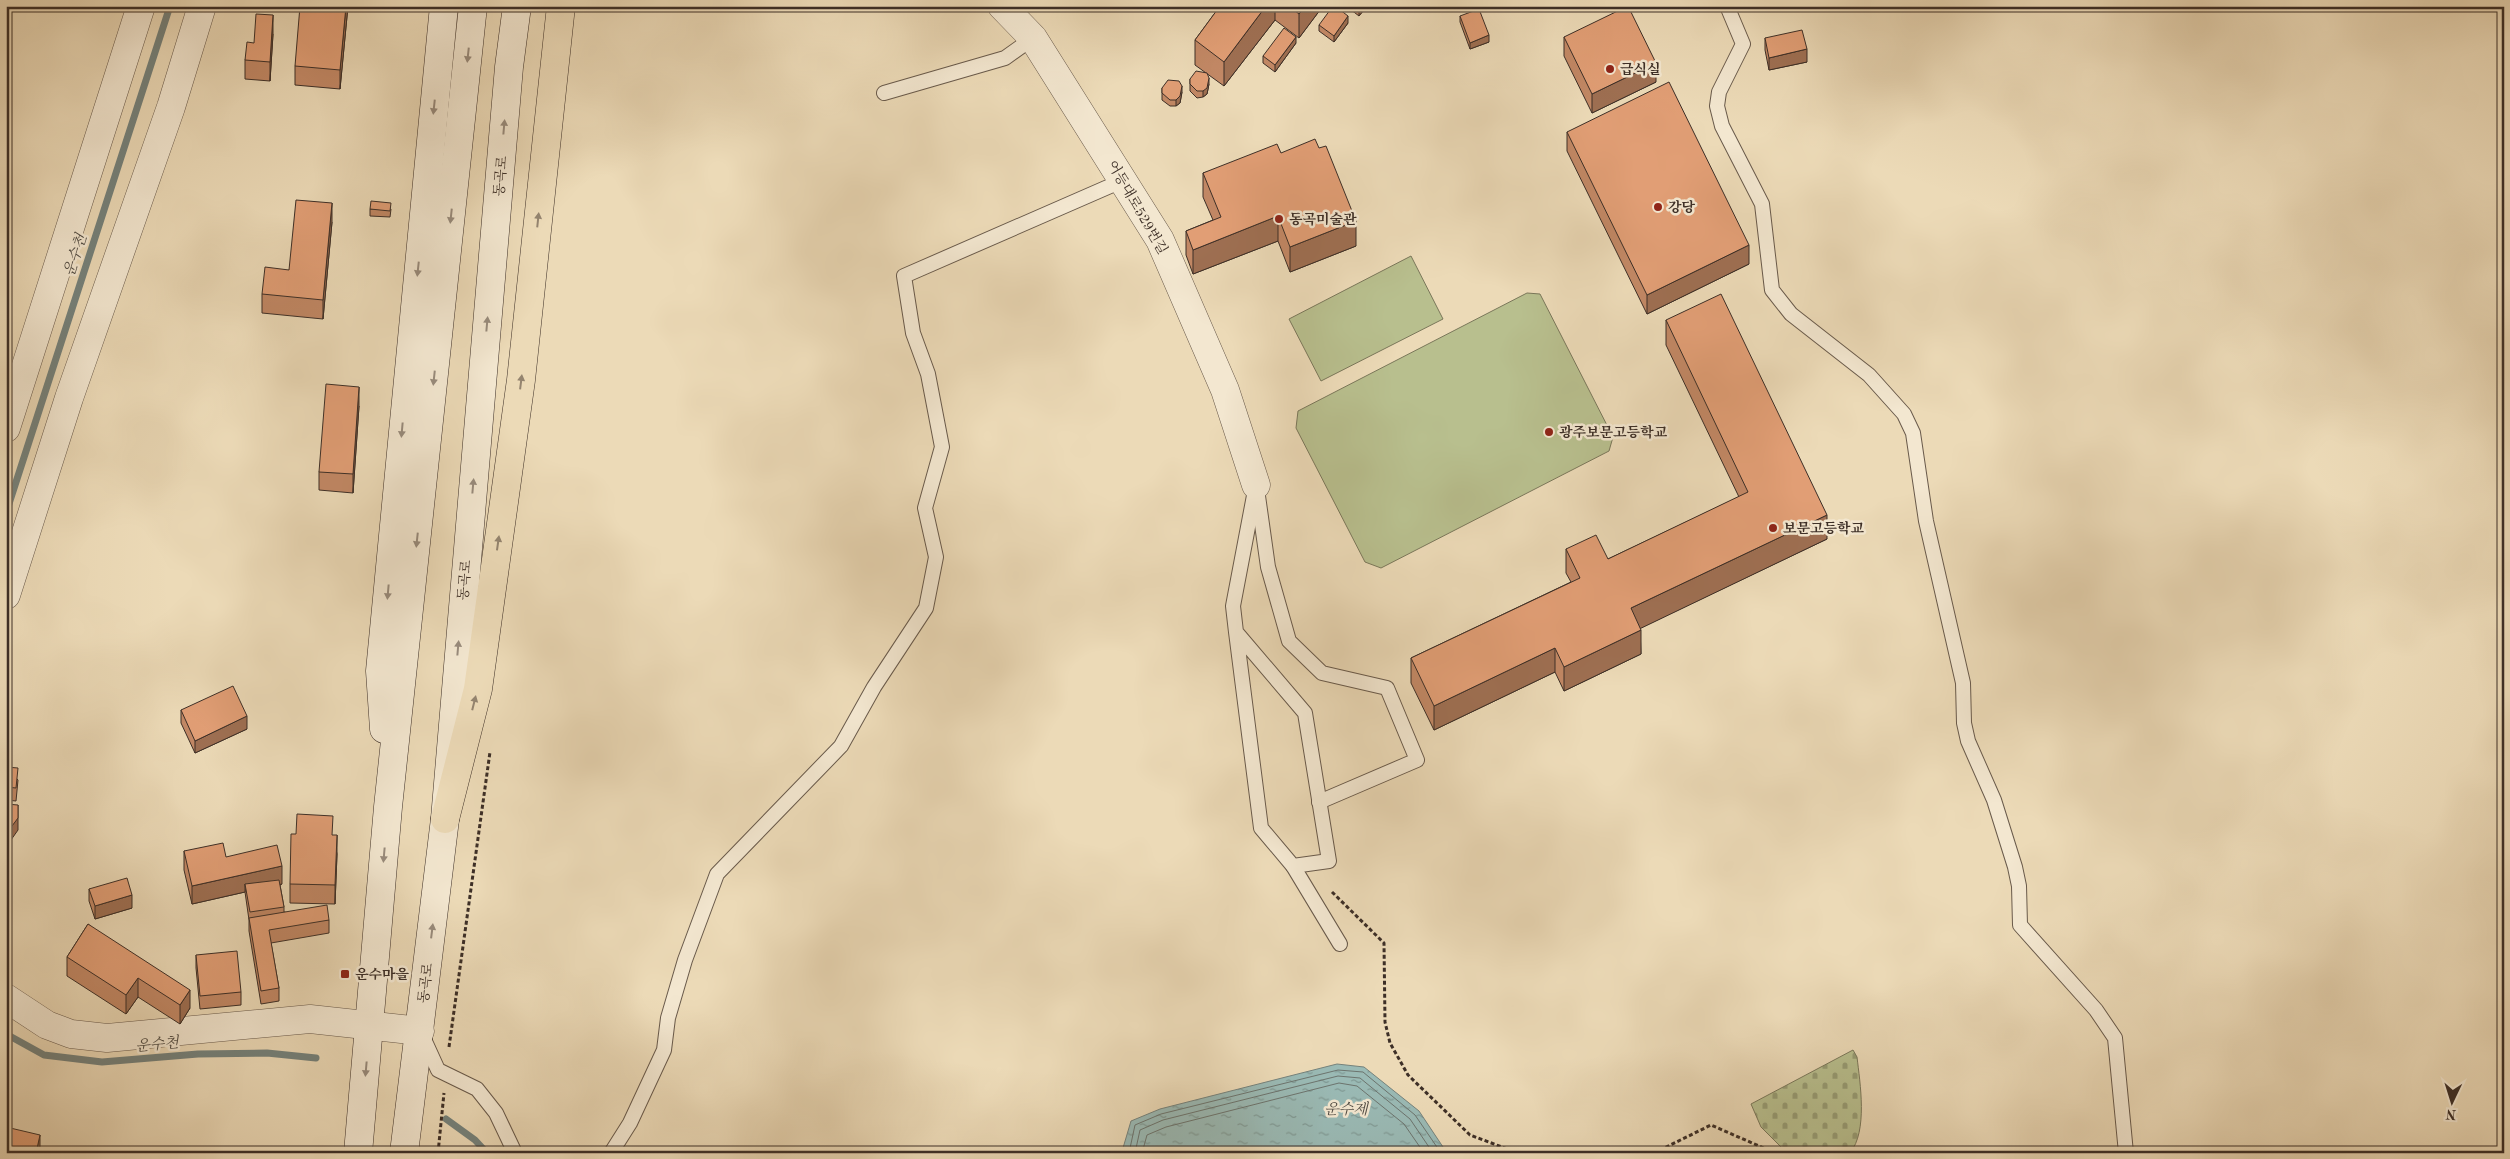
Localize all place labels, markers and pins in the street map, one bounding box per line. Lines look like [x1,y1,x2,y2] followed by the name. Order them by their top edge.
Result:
[1620,61,1661,77] place label: 급식실
[1604,63,1616,75] marker: 급식실
[1668,199,1696,215] place label: 강당
[1652,201,1664,213] marker: 강당
[1289,211,1357,227] place label: 동곡미술관
[1273,213,1285,225] marker: 동곡미술관
[1559,424,1668,440] place label: 광주보문고등학교
[1543,426,1555,438] marker: 광주보문고등학교
[1783,520,1865,536] place label: 보문고등학교
[1767,522,1779,534] marker: 보문고등학교
[355,966,410,982] place label: 운수마을
[339,968,351,980] marker: 운수마을

